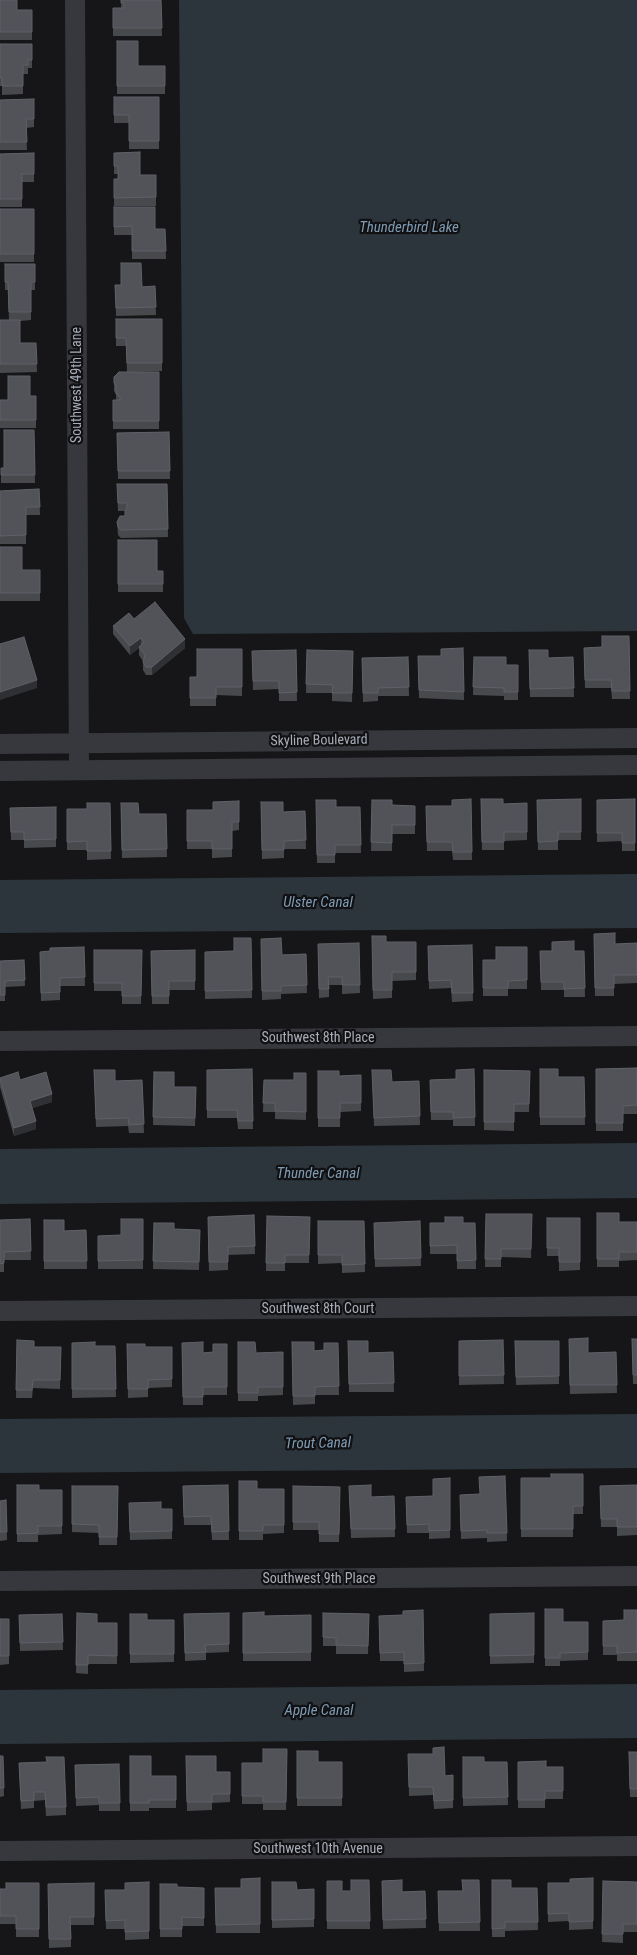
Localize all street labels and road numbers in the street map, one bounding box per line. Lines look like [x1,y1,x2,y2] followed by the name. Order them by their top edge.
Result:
[69,327,85,443] street label: Southwest 49th Lane
[270,732,368,750] street label: Skyline Boulevard
[261,1030,375,1046] street label: Southwest 8th Place
[262,1301,374,1317] street label: Southwest 8th Court
[262,1571,376,1587] street label: Southwest 9th Place
[253,1841,383,1857] street label: Southwest 10th Avenue

